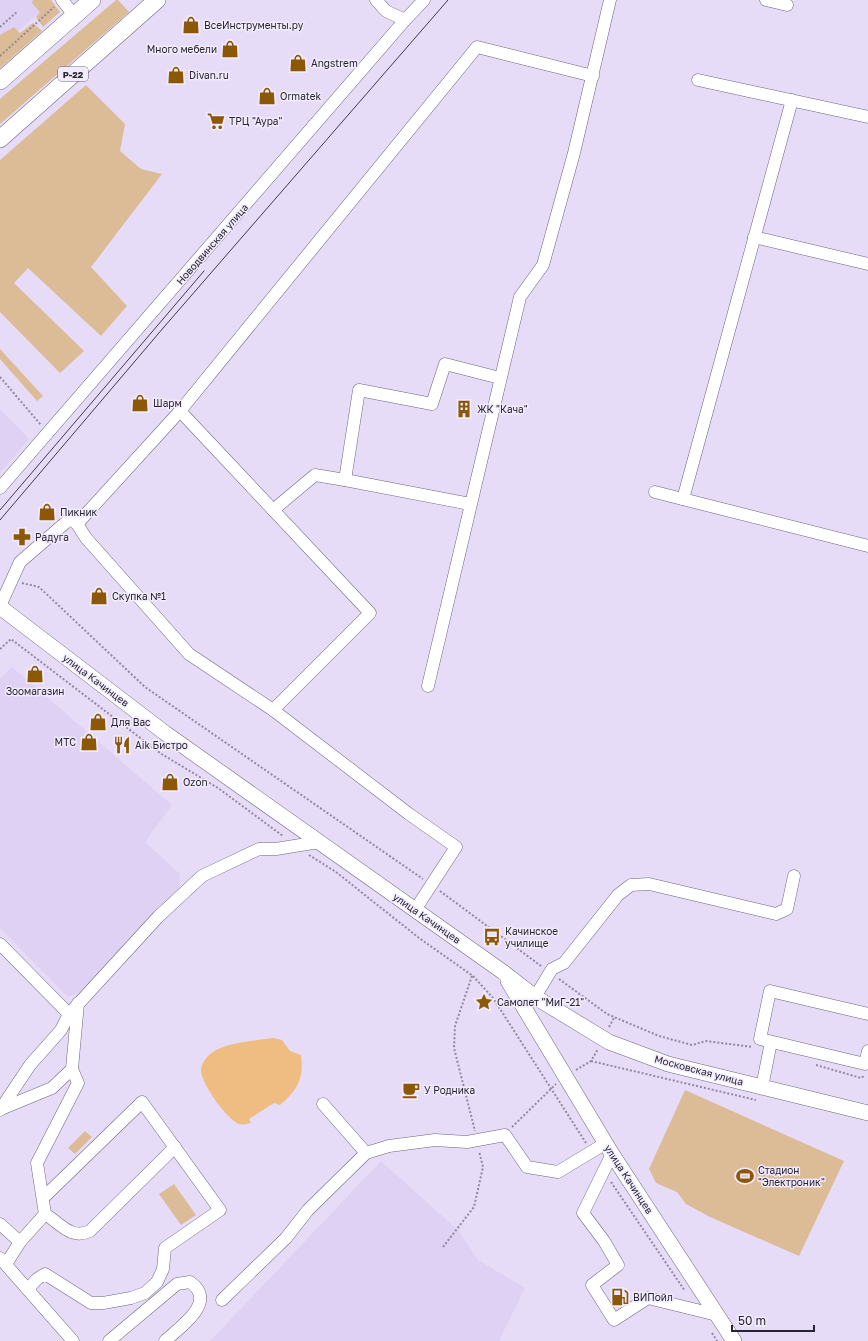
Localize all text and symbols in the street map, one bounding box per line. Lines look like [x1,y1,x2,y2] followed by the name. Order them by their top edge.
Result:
[181,15,201,35] shop icon: ВсеИнструменты.ру
[204,19,304,31] place label: ВсеИнструменты.ру
[220,39,240,59] shop icon: Много мебели
[147,43,217,55] place label: Много мебели
[288,53,308,73] shop icon: Angstrem
[311,57,358,69] place label: Angstrem
[166,65,186,85] shop icon: Divan.ru
[58,67,88,81] road number: Р-22
[189,69,229,81] place label: Divan.ru
[257,86,277,106] shop icon: Ormatek
[280,90,321,102] place label: Ormatek
[206,111,226,131] supermarket icon: ТРЦ "Аура"
[229,115,282,127] place label: ТРЦ "Аура"
[174,201,250,287] street label: Новодвинская улица
[130,393,150,413] shop icon: Шарм
[153,397,182,409] place label: Шарм
[454,399,474,419] building icon: ЖК "Кача"
[477,403,528,415] place label: ЖК "Кача"
[37,502,57,522] shop icon: Пикник
[60,506,98,518] place label: Пикник
[12,527,32,547] pharmacy icon: Радуга
[35,531,69,543] place label: Радуга
[89,586,109,606] shop icon: Скупка №1
[112,590,166,602] place label: Скупка №1
[61,651,132,709] street label: улица Качинцев
[25,664,45,684] shop icon: Зоомагазин
[6,685,64,697] place label: Зоомагазин
[88,712,108,732] shop icon: Для Вас
[111,716,151,728] place label: Для Вас
[79,732,99,752] shop icon: МТС
[112,735,132,755] restaurant icon: Aik Бистро
[55,736,76,748] place label: МТС
[135,739,188,751] place label: Aik Бистро
[160,772,180,792] shop icon: Ozon
[183,776,208,788] place label: Ozon
[391,890,463,946] street label: улица Качинцев
[505,925,558,949] place label: Качинское училище
[482,927,502,947] bus stop icon: Качинское училище
[474,992,494,1012] place icon: Самолет "МиГ-21"
[497,996,584,1008] place label: Самолет "МиГ-21"
[653,1052,745,1088] street label: Московская улица
[401,1080,421,1100] cafe icon: У Родника
[424,1084,475,1096] place label: У Родника
[602,1142,656,1216] street label: улица Качинцев
[758,1164,825,1188] place label: Стадион "Электроник"
[735,1166,755,1186] sports icon: Стадион "Электроник"
[610,1287,630,1307] fuel station icon: ВИПойл
[633,1291,673,1303] place label: ВИПойл
[732,1307,814,1333] scale bar
[738,1313,766,1328] text: 50 m

